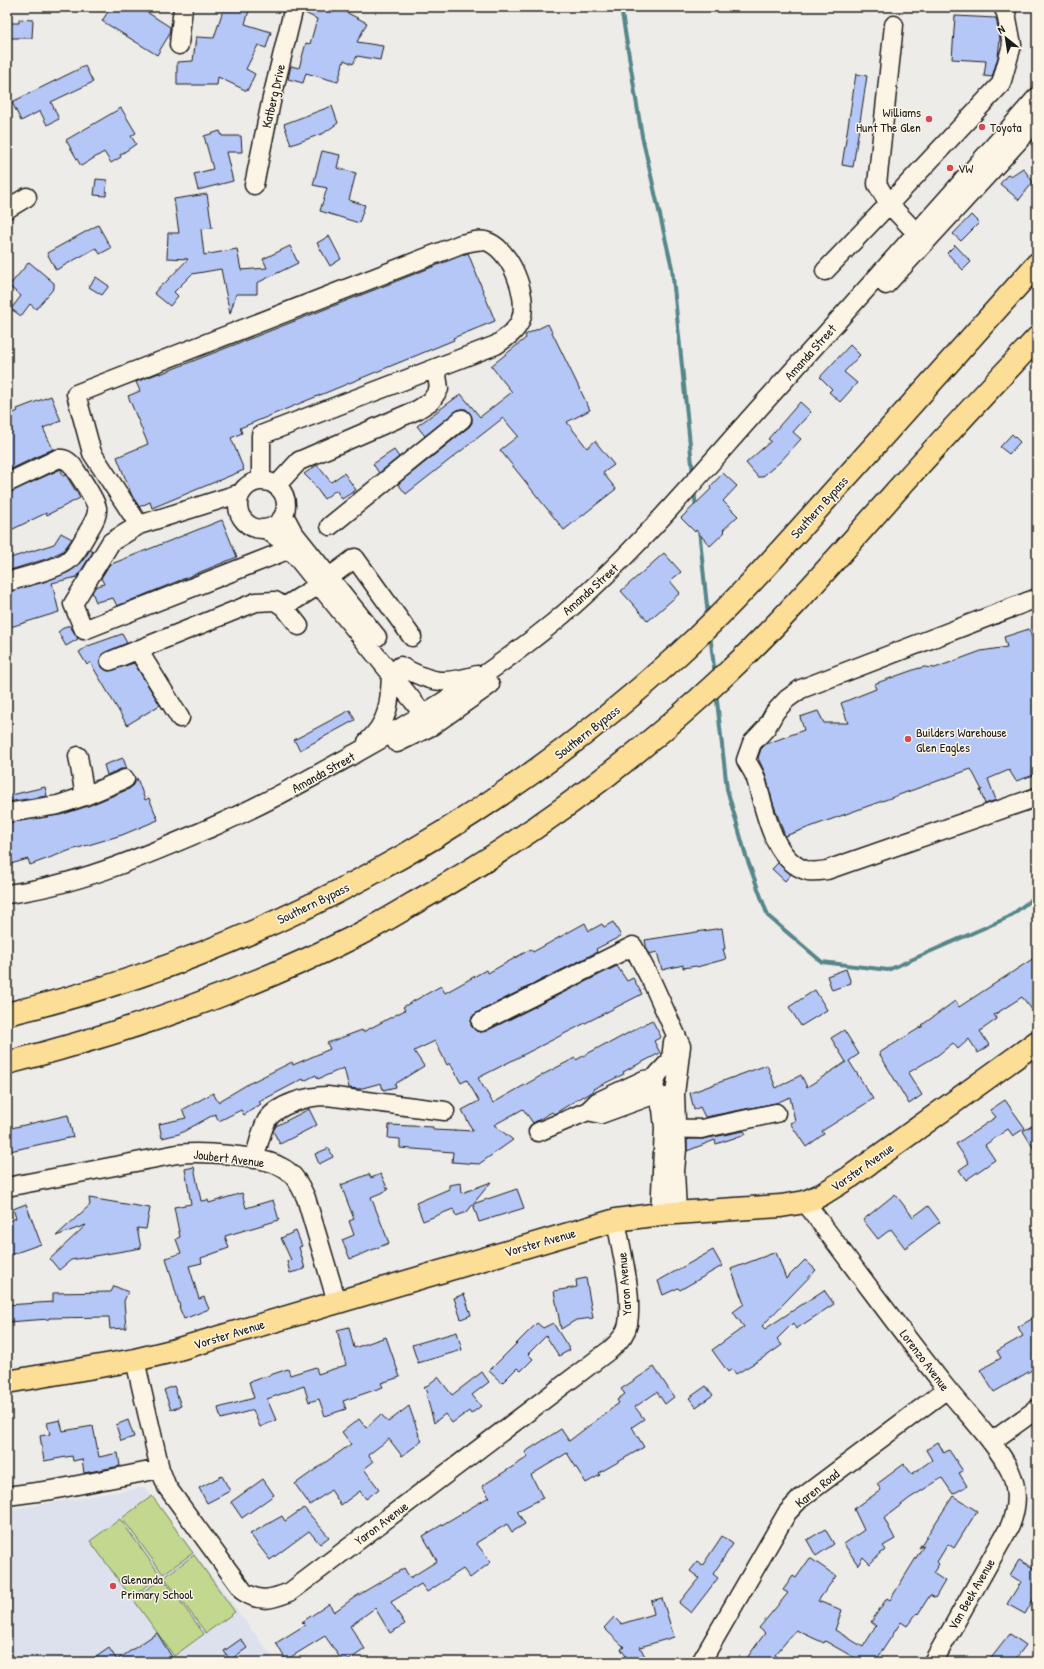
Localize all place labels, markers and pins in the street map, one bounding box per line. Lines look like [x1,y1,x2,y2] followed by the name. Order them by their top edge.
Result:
[856,103,921,136] place label: Williams Hunt The Glen
[924,114,934,124] marker: Williams Hunt The Glen
[990,118,1022,136] place label: Toyota
[977,122,987,132] marker: Toyota
[958,159,973,177] place label: VW
[945,163,955,173] marker: VW
[916,723,1007,756] place label: Builders Warehouse Glen Eagles
[903,734,913,744] marker: Builders Warehouse Glen Eagles
[121,1570,194,1603] place label: Glenanda Primary School
[108,1581,118,1591] marker: Glenanda Primary School

